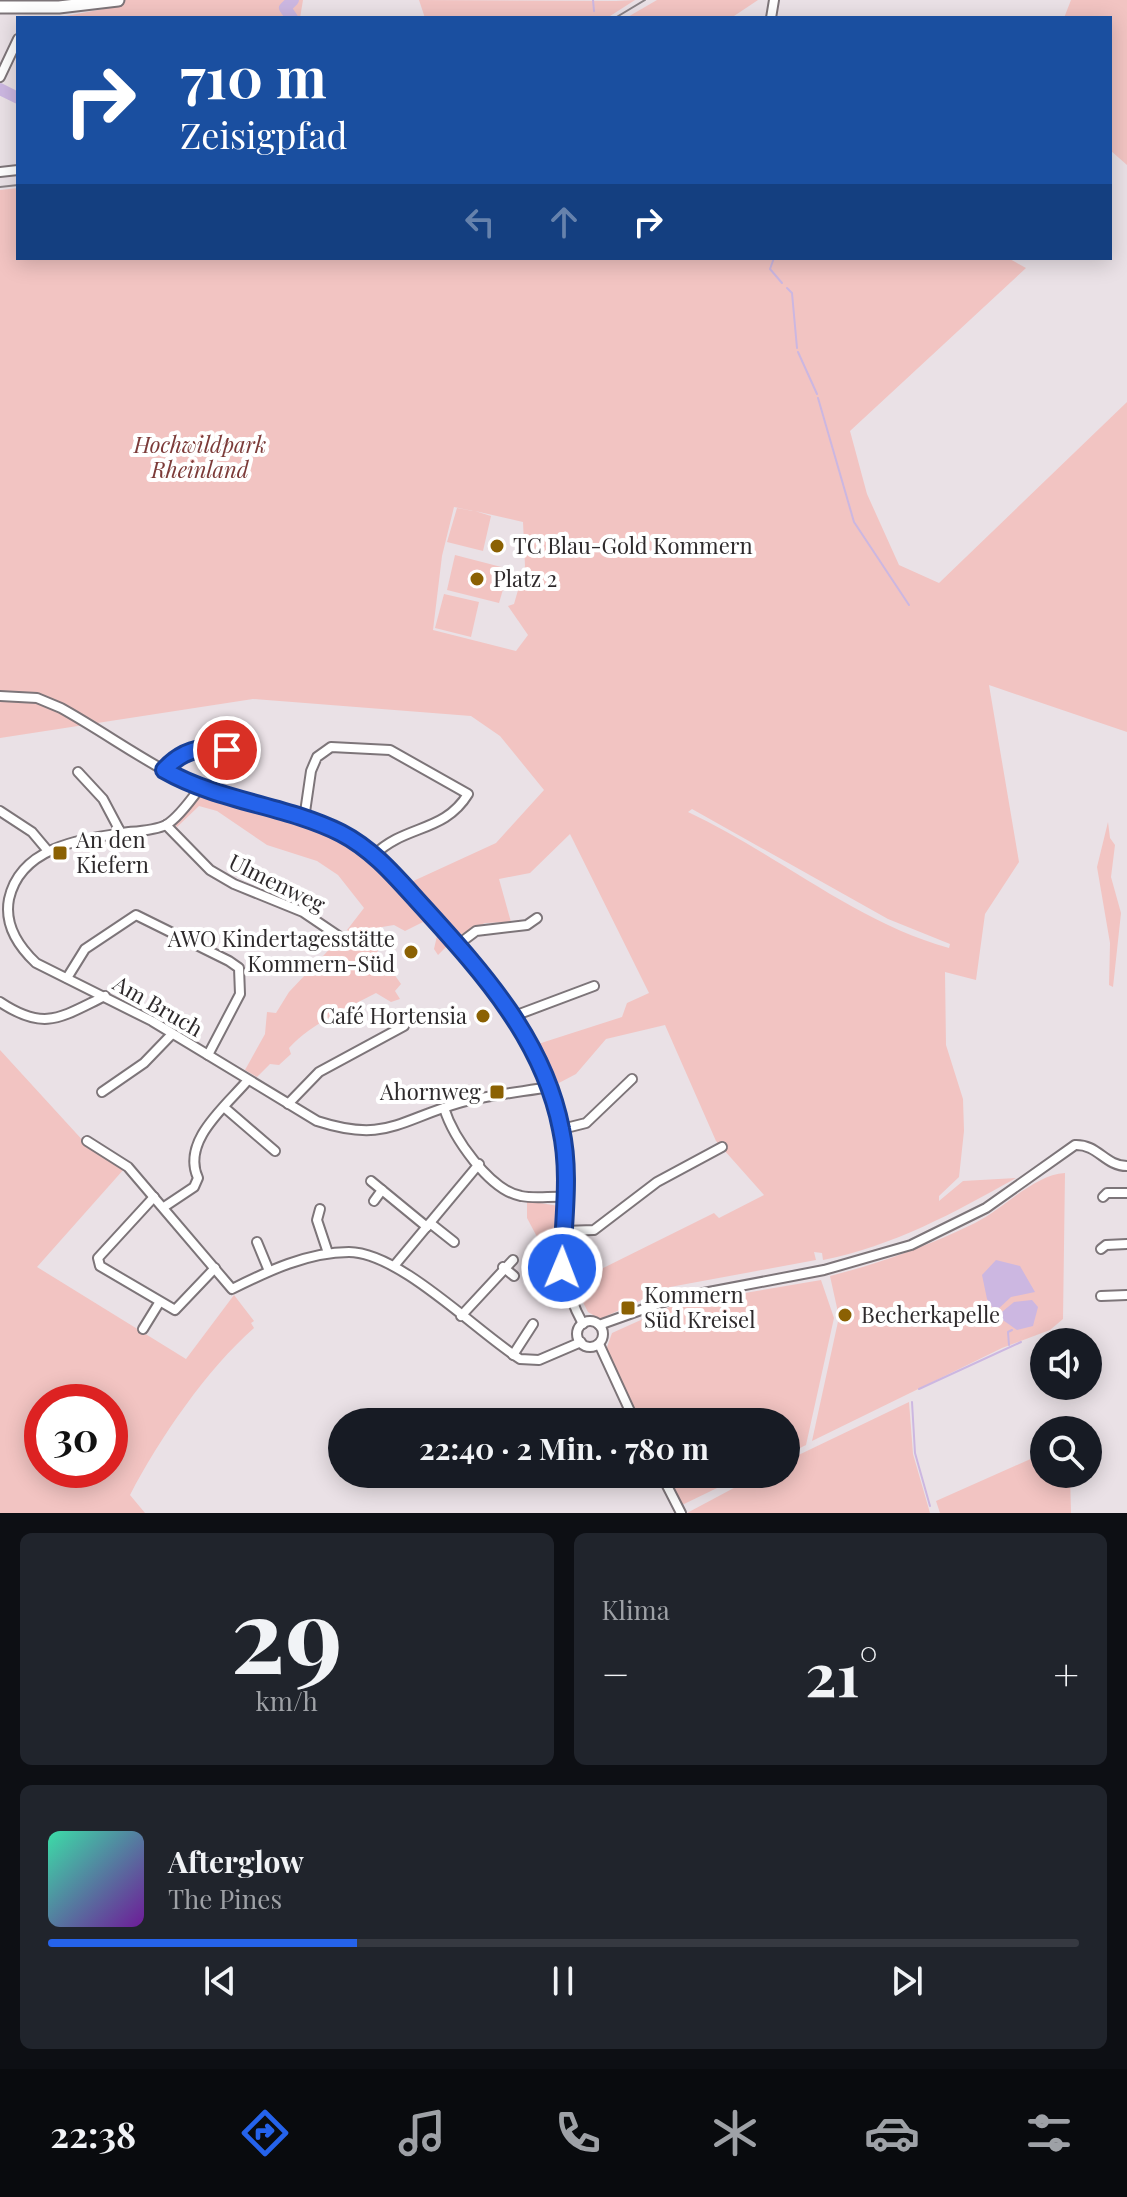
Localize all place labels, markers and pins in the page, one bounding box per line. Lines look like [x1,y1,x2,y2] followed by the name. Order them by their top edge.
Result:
[513,530,753,560] place label: TC Blau-Gold Kommern
[488,537,506,555] marker: TC Blau-Gold Kommern
[493,563,557,593] place label: Platz 2
[468,570,486,588] marker: Platz 2
[193,716,261,784] pin
[75,824,149,879] place label: An den Kiefern
[51,844,69,862] marker: An den Kiefern
[167,923,395,978] place label: AWO Kindertagesstätte Kommern-Süd
[402,943,420,961] marker: AWO Kindertagesstätte Kommern-Süd
[320,1000,467,1030] place label: Café Hortensia
[474,1007,492,1025] marker: Café Hortensia
[379,1076,481,1106] place label: Ahornweg
[488,1083,506,1101] marker: Ahornweg
[644,1279,756,1334] place label: Kommern Süd Kreisel
[619,1299,637,1317] marker: Kommern Süd Kreisel
[861,1299,1000,1329] place label: Becherkapelle
[836,1306,854,1324] marker: Becherkapelle

